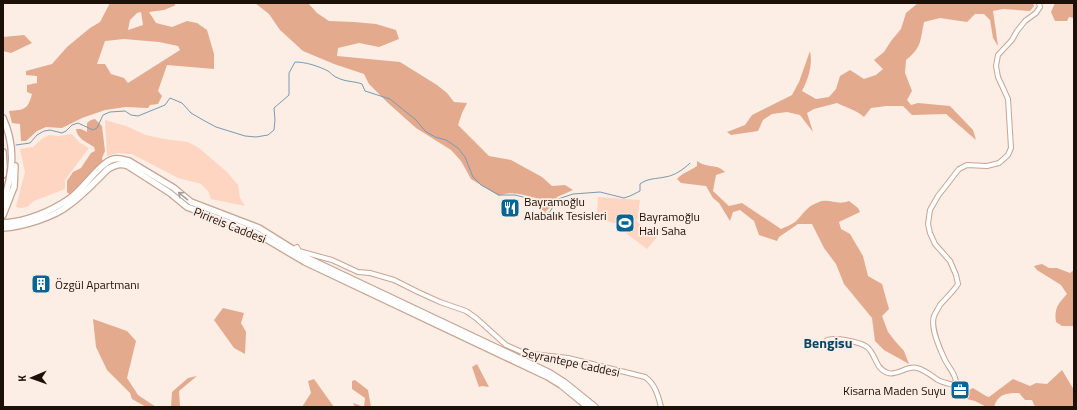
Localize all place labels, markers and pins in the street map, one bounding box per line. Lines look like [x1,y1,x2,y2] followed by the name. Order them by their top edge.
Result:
[524,192,607,225] place label: Bayramoğlu Alabalık Tesisleri
[499,197,521,219] restaurant icon: Bayramoğlu Alabalık Tesisleri
[639,207,700,240] place label: Bayramoğlu Halı Saha
[614,212,636,234] sports icon: Bayramoğlu Halı Saha
[30,273,52,295] building icon: Özgül Apartmanı
[55,275,139,294] place label: Özgül Apartmanı
[949,379,971,401] office icon: Kisarna Maden Suyu
[843,381,946,400] place label: Kisarna Maden Suyu

